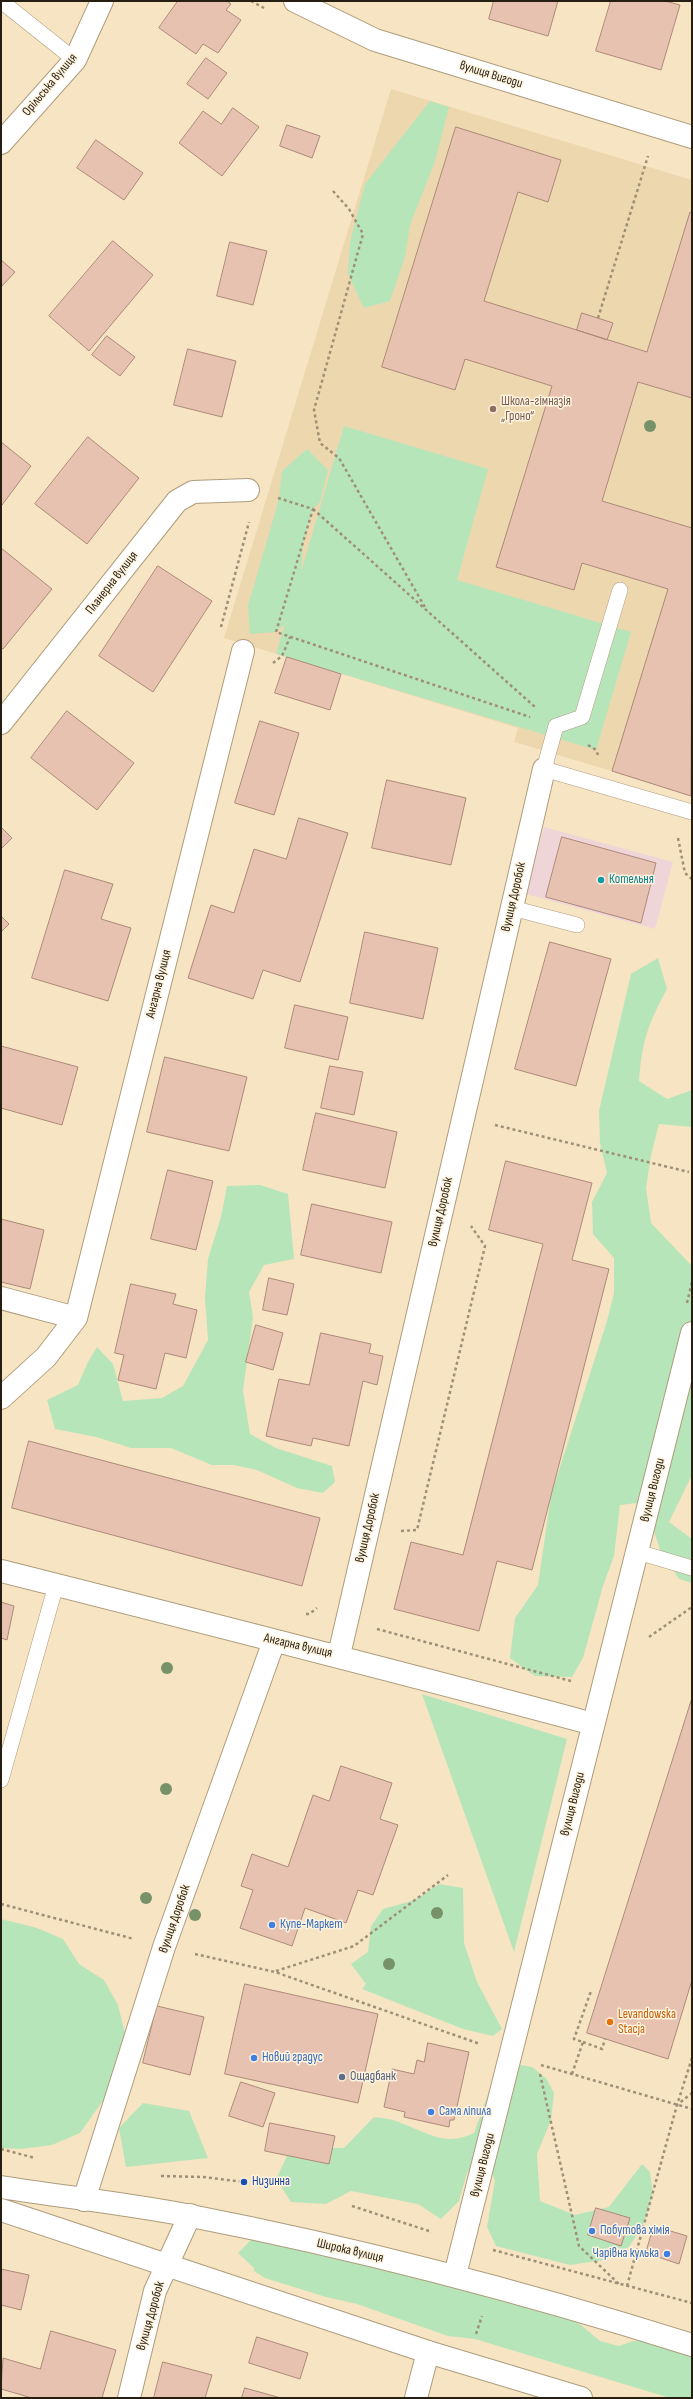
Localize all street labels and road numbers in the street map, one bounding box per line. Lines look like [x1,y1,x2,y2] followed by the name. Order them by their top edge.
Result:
[19,51,81,119] street label: Орільська вулиця
[458,58,524,92] street label: вулиця Вигоди
[83,548,141,618] street label: Планерна вулиця
[498,861,530,933] street label: вулиця Доробок
[143,948,175,1020] street label: Ангарна вулиця
[425,1176,457,1248] street label: вулиця Доробок
[638,1456,668,1524] street label: вулиця Вигоди
[352,1492,384,1564] street label: вулиця Доробок
[262,1631,334,1661] street label: Ангарна вулиця
[558,1770,588,1838] street label: вулиця Вигоди
[156,1883,194,1955] street label: вулиця Доробок
[468,2131,498,2199] street label: вулиця Вигоди
[315,2236,385,2266] street label: Широка вулиця
[134,2280,168,2352] street label: вулиця Доробок

